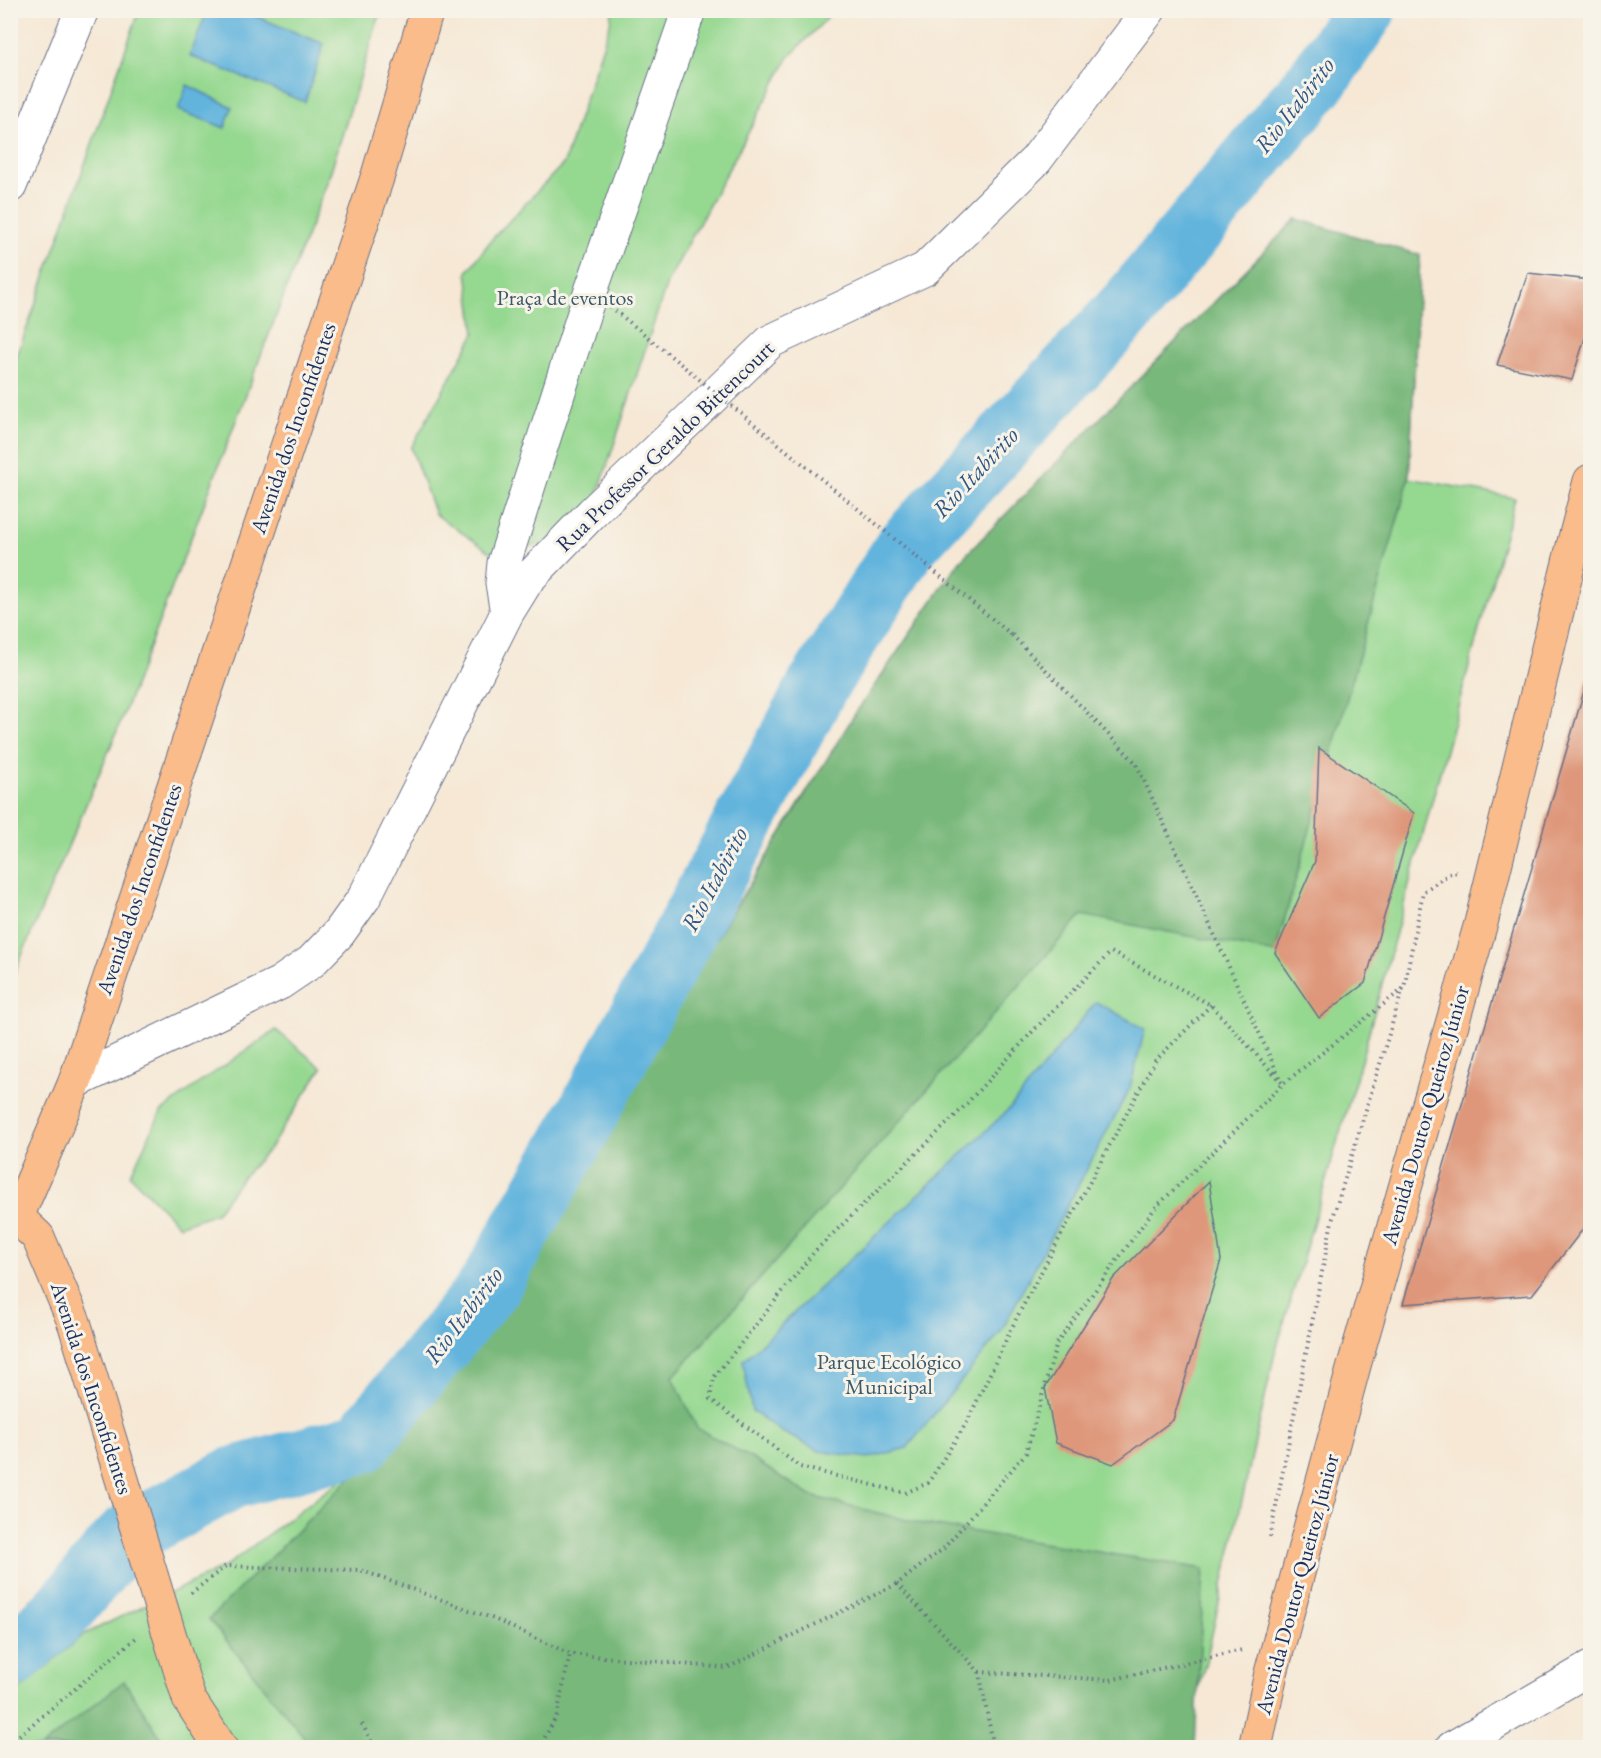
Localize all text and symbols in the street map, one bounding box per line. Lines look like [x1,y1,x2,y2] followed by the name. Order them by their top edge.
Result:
[1247,51,1341,159] water label: Rio Itabirito
[497,283,633,312] park label: Praça de eventos
[243,318,343,538] street label: Avenida dos Inconfidentes
[550,334,780,558] street label: Rua Professor Geraldo Bittencourt
[925,420,1025,524] water label: Rio Itabirito
[89,779,189,999] street label: Avenida dos Inconfidentes
[674,822,754,936] water label: Rio Itabirito
[1374,981,1476,1249] street label: Avenida Doutor Queiroz Júnior
[416,1260,510,1370] water label: Rio Itabirito
[44,1277,140,1498] street label: Avenida dos Inconfidentes
[817,1347,961,1401] park label: Parque Ecológico Municipal
[1248,1450,1346,1718] street label: Avenida Doutor Queiroz Júnior

